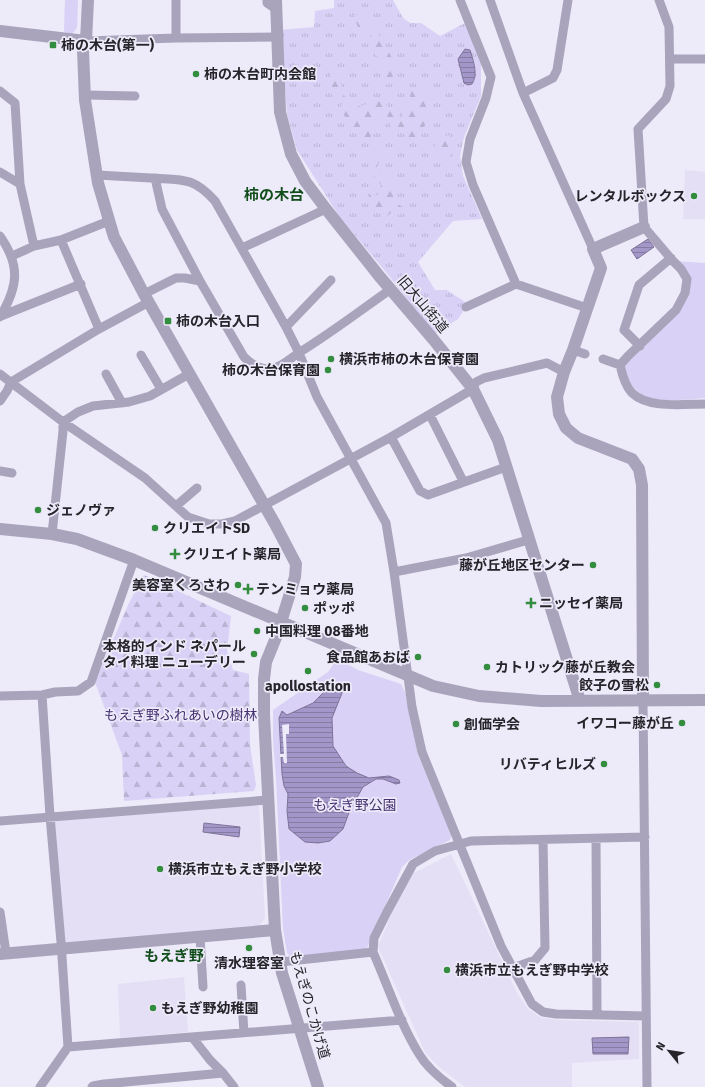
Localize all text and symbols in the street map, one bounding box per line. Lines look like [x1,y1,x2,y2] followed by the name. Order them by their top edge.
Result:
[61,37,155,54] place label: 柿の木台(第一)
[48,40,58,50] marker: 柿の木台(第一)
[204,66,316,83] place label: 柿の木台町内会館
[191,69,201,79] marker: 柿の木台町内会館
[244,186,304,204] district label: 柿の木台
[574,188,686,205] place label: レンタルボックス
[689,191,699,201] marker: レンタルボックス
[394,272,452,337] street label: 旧大山街道
[176,313,260,330] place label: 柿の木台入口
[163,316,173,326] marker: 柿の木台入口
[339,351,479,368] place label: 横浜市柿の木台保育園
[326,354,336,364] marker: 横浜市柿の木台保育園
[222,362,320,379] place label: 柿の木台保育園
[323,365,333,375] marker: 柿の木台保育園
[46,502,116,519] place label: ジェノヴァ
[33,505,43,515] marker: ジェノヴァ
[163,520,250,537] place label: クリエイトSD
[150,523,160,533] marker: クリエイトSD
[183,546,281,563] place label: クリエイト薬局
[170,549,180,559] marker: クリエイト薬局
[459,557,585,574] place label: 藤が丘地区センター
[588,560,598,570] marker: 藤が丘地区センター
[132,577,230,594] place label: 美容室くろさわ
[233,580,243,590] marker: 美容室くろさわ
[256,581,354,598] place label: テンミョウ薬局
[243,584,253,594] marker: テンミョウ薬局
[539,595,623,612] place label: ニッセイ薬局
[526,598,536,608] marker: ニッセイ薬局
[313,600,355,617] place label: ポッポ
[300,603,310,613] marker: ポッポ
[265,623,369,640] place label: 中国料理 08番地
[252,626,262,636] marker: 中国料理 08番地
[103,638,246,671] place label: 本格的インド ネパール タイ料理 ニューデリー
[249,649,259,659] marker: 本格的インド ネパール タイ料理 ニューデリー
[326,649,410,666] place label: 食品館あおば
[413,652,423,662] marker: 食品館あおば
[495,659,635,676] place label: カトリック藤が丘教会
[482,662,492,672] marker: カトリック藤が丘教会
[303,666,313,676] marker: apollostation
[579,677,649,694] place label: 餃子の雪松
[265,678,351,695] place label: apollostation
[652,680,662,690] marker: 餃子の雪松
[104,707,258,724] park label: もえぎ野ふれあいの樹林
[576,715,674,732] place label: イワコー藤が丘
[464,716,520,733] place label: 創価学会
[677,718,687,728] marker: イワコー藤が丘
[451,719,461,729] marker: 創価学会
[499,756,596,773] place label: リバティヒルズ
[599,759,609,769] marker: リバティヒルズ
[313,797,397,814] park label: もえぎ野公園
[168,861,322,878] place label: 横浜市立もえぎ野小学校
[155,864,165,874] marker: 横浜市立もえぎ野小学校
[244,943,254,953] marker: 清水理容室
[144,947,204,965] district label: もえぎ野
[286,949,333,1061] street label: もえぎのこかげ道
[214,955,284,972] place label: 清水理容室
[455,962,609,979] place label: 横浜市立もえぎ野中学校
[442,965,452,975] marker: 横浜市立もえぎ野中学校
[161,1000,259,1017] place label: もえぎ野幼稚園
[148,1003,158,1013] marker: もえぎ野幼稚園
[649,1031,689,1071] north arrow
[653,1040,668,1053] text: N

